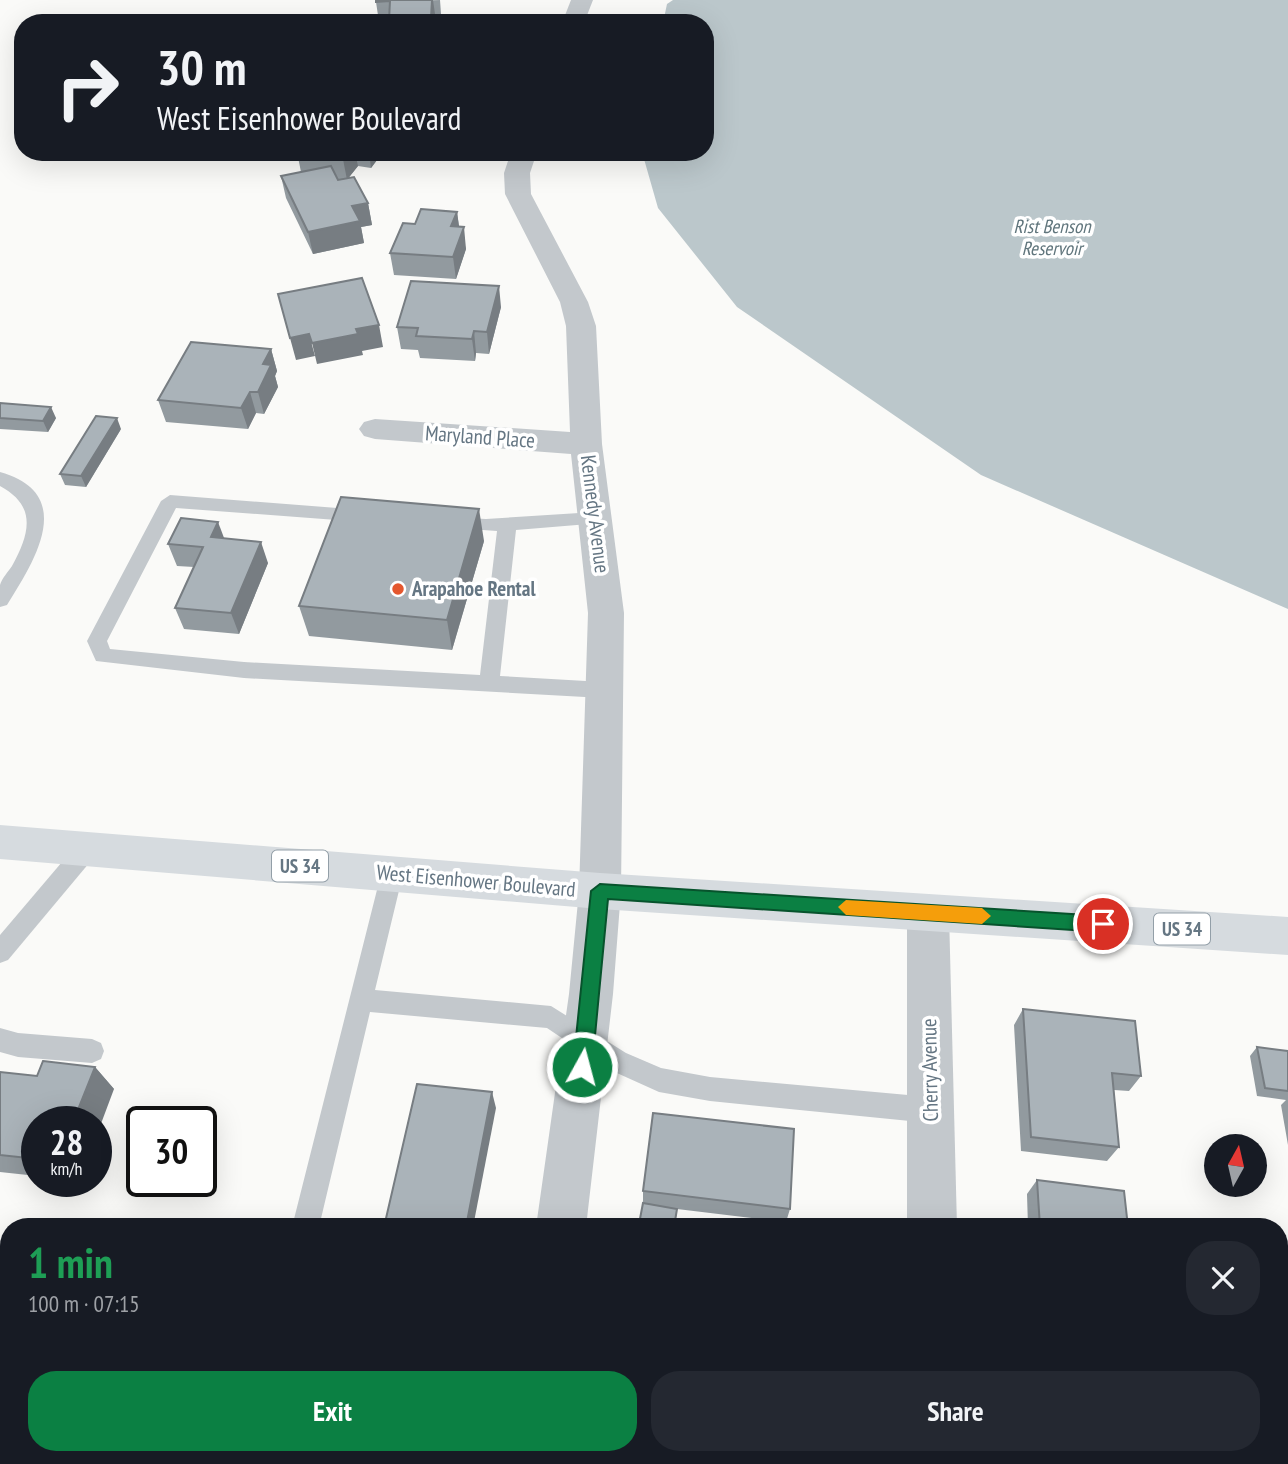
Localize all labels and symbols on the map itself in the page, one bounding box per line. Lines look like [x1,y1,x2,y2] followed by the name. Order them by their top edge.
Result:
[1013,214,1092,260] water label: Rist Benson Reservoir
[424,419,536,454] street label: Maryland Place
[575,453,616,574] street label: Kennedy Avenue
[411,575,536,602] place label: Arapahoe Rental
[390,581,406,597] marker: Arapahoe Rental
[272,850,328,881] road number: US 34
[375,858,577,903] street label: West Eisenhower Boulevard
[1073,894,1133,954] pin
[1154,914,1210,945] road number: US 34
[915,1018,944,1122] street label: Cherry Avenue
[545,1030,619,1104] position arrow
[126,1106,217,1197] speed limit sign: 30
[1204,1134,1267,1197] north arrow

